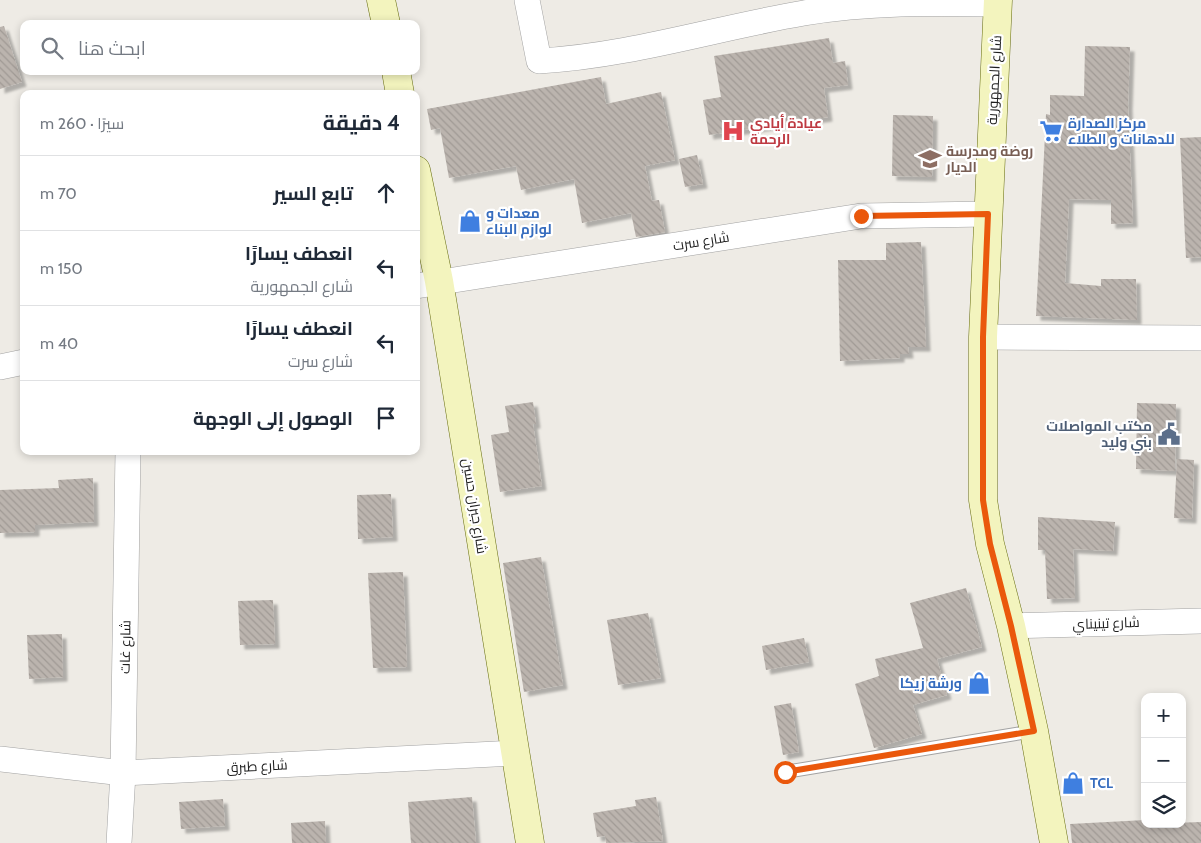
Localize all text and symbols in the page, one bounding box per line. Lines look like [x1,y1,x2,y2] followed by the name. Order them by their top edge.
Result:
[20,20,420,75] search box
[38,34,66,62] icon: search
[983,35,1005,125] street label: شارع الجمهورية
[78,37,146,60] text: ابحث هنا
[323,110,400,135] text: 4 دقيقة
[40,114,124,133] text: سيرًا · 260 m
[750,114,822,148] place label: عيادة أيادي الرحمة
[1068,114,1175,148] place label: مركز الصدارة للدهانات و الطلاء
[720,118,746,144] hospital icon: عيادة أيادي الرحمة
[1038,118,1064,144] supermarket icon: مركز الصدارة للدهانات و الطلاء
[945,142,1033,176] place label: روضة ومدرسة الديار
[917,146,943,172] school or university icon: روضة ومدرسة الديار
[372,179,400,207] icon: ahead
[273,182,353,205] text: تابع السير
[40,184,77,203] text: 70 m
[486,204,552,239] place label: معدات و لوازم البناء
[850,205,873,228] route end
[457,208,483,234] shop icon: معدات و لوازم البناء
[672,228,730,254] street label: شارع سرت
[245,242,353,265] text: انعطف يسارًا
[372,254,400,282] icon: left
[40,259,83,278] text: 150 m
[250,277,353,296] text: شارع الجمهورية
[245,317,353,340] text: انعطف يسارًا
[372,329,400,357] icon: left
[40,334,78,353] text: 40 m
[288,352,353,371] text: شارع سرت
[372,404,400,432] icon: arrive
[193,407,353,430] text: الوصول إلى الوجهة
[1046,417,1152,454] place label: مكتب المواصلات بني وليد
[1156,421,1182,447] public building icon: مكتب المواصلات بني وليد
[459,457,491,555] street label: شارع جبران حسين
[1072,613,1140,636] street label: شارع تينيناي
[116,620,134,674] street label: شارع غات
[966,670,992,696] shop icon: ورشة زيكا
[900,674,962,692] place label: ورشة زيكا
[1141,693,1186,828] map controls
[1141,693,1186,738] button: +
[1141,738,1186,783] button: −
[226,755,288,777] street label: شارع طبرق
[774,761,797,784] route start
[1060,770,1086,796] shop icon: TCL
[1090,774,1113,792] place label: TCL
[1141,783,1186,828] button: layers

